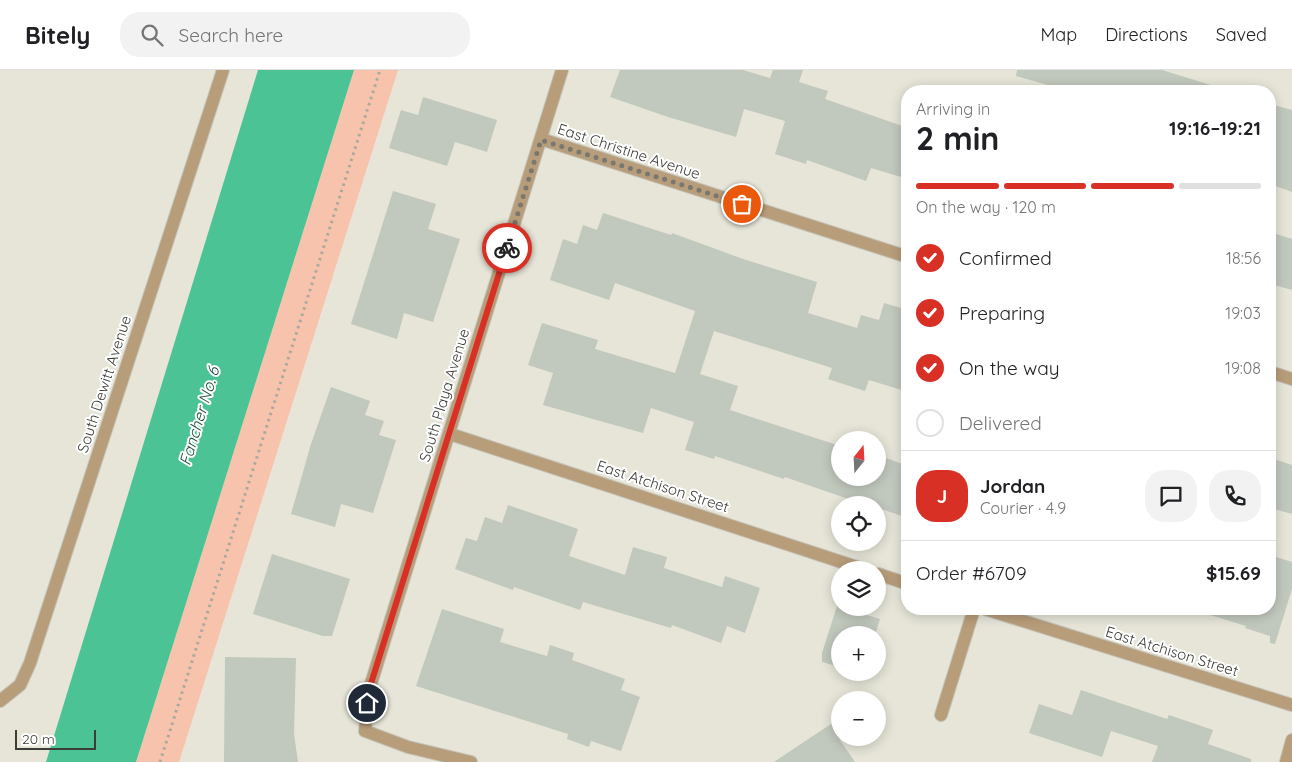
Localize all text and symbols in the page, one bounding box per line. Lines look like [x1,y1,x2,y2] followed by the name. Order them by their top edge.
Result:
[120,12,470,57] search box
[25,20,90,50] text: Bitely
[138,21,166,49] icon: search
[178,23,283,47] text: Search here
[1040,23,1077,46] text: Map
[1105,23,1188,46] text: Directions
[1216,23,1267,46] text: Saved
[916,99,990,119] text: Arriving in
[1169,116,1261,140] text: 19:16–19:21
[916,118,999,158] text: 2 min
[555,119,703,183] street label: East Christine Avenue
[721,183,763,225] pin
[728,190,756,218] icon: bag
[916,197,1056,217] text: On the way · 120 m
[482,223,532,273] courier
[493,234,521,262] icon: bike
[916,244,944,272] icon: check
[959,246,1052,270] text: Confirmed
[1226,248,1261,268] text: 18:56
[916,299,944,327] icon: check
[959,301,1045,325] text: Preparing
[1225,303,1261,323] text: 19:03
[73,313,135,455] street label: South Dewitt Avenue
[415,326,473,464] street label: South Playa Avenue
[916,354,944,382] icon: check
[959,356,1060,380] text: On the way
[1225,358,1261,378] text: 19:08
[175,363,224,468] water label: Fancher No. 6
[959,411,1042,435] text: Delivered
[831,431,886,486] north arrow
[831,431,886,746] map controls
[595,456,731,516] street label: East Atchison Street
[1145,470,1197,522] button: chat
[1209,470,1261,522] button: phone
[980,474,1045,498] text: Jordan
[937,484,947,508] text: J
[831,496,886,551] button: locate
[980,498,1066,518] text: Courier · 4.9
[831,561,886,616] button: layers
[916,561,1027,585] text: Order #6709
[1206,561,1261,585] text: $15.69
[1103,622,1241,680] street label: East Atchison Street
[831,626,886,681] button: +
[346,682,388,724] pin
[353,689,381,717] icon: home
[831,691,886,746] button: −
[15,727,96,750] scale bar
[22,730,55,748] text: 20 m

